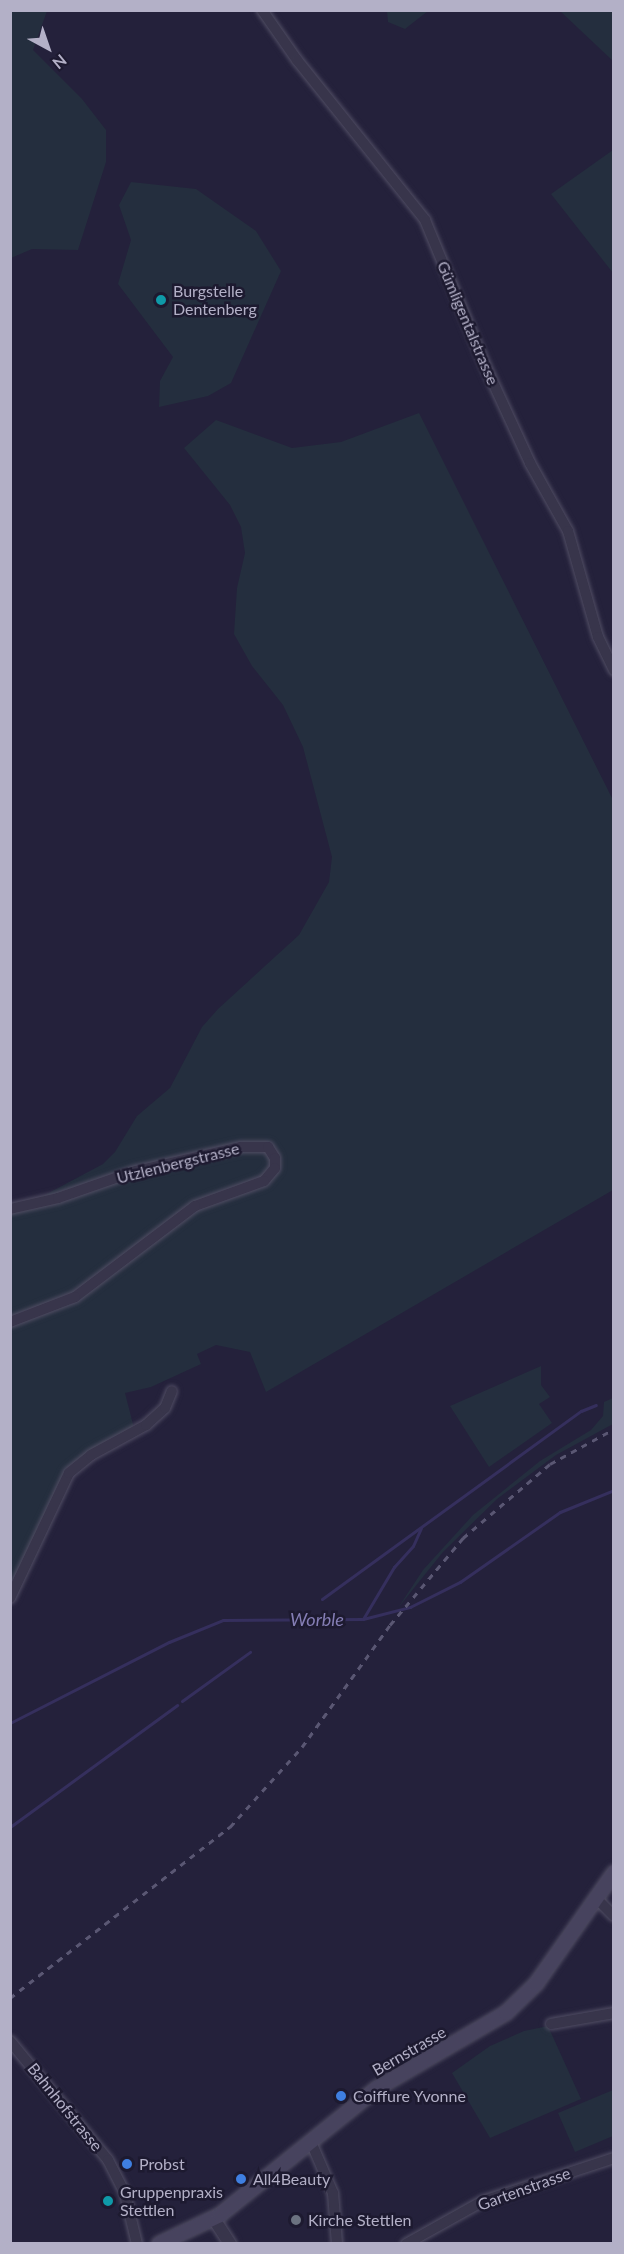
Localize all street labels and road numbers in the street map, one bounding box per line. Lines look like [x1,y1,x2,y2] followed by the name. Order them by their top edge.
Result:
[433,258,503,388] street label: Gümligentalstrasse
[115,1138,241,1188] street label: Utzlenbergstrasse
[369,2022,449,2080] street label: Bernstrasse
[24,2059,106,2155] street label: Bahnhofstrasse
[475,2163,573,2215] street label: Gartenstrasse

